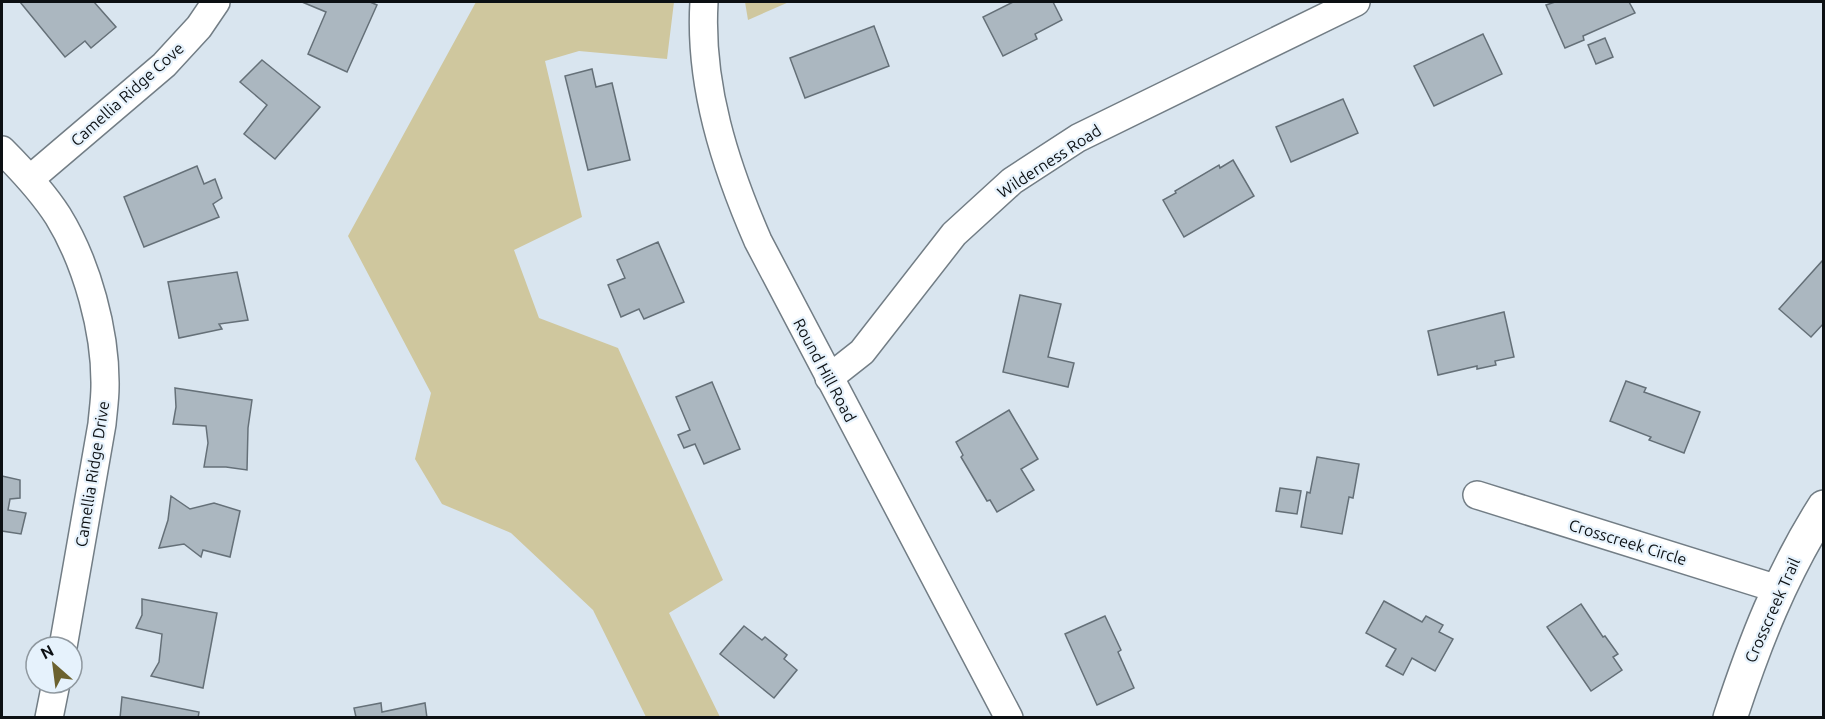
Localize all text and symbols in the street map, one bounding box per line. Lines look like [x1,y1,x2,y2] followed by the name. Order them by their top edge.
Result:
[67,39,187,149] street label: Camellia Ridge Cove
[994,121,1104,201] street label: Wilderness Road
[790,315,860,425] street label: Round Hill Road
[72,400,112,548] street label: Camellia Ridge Drive
[1567,516,1689,568] street label: Crosscreek Circle
[1741,555,1803,665] street label: Crosscreek Trail
[24,635,84,695] north arrow
[37,641,56,663] text: N

